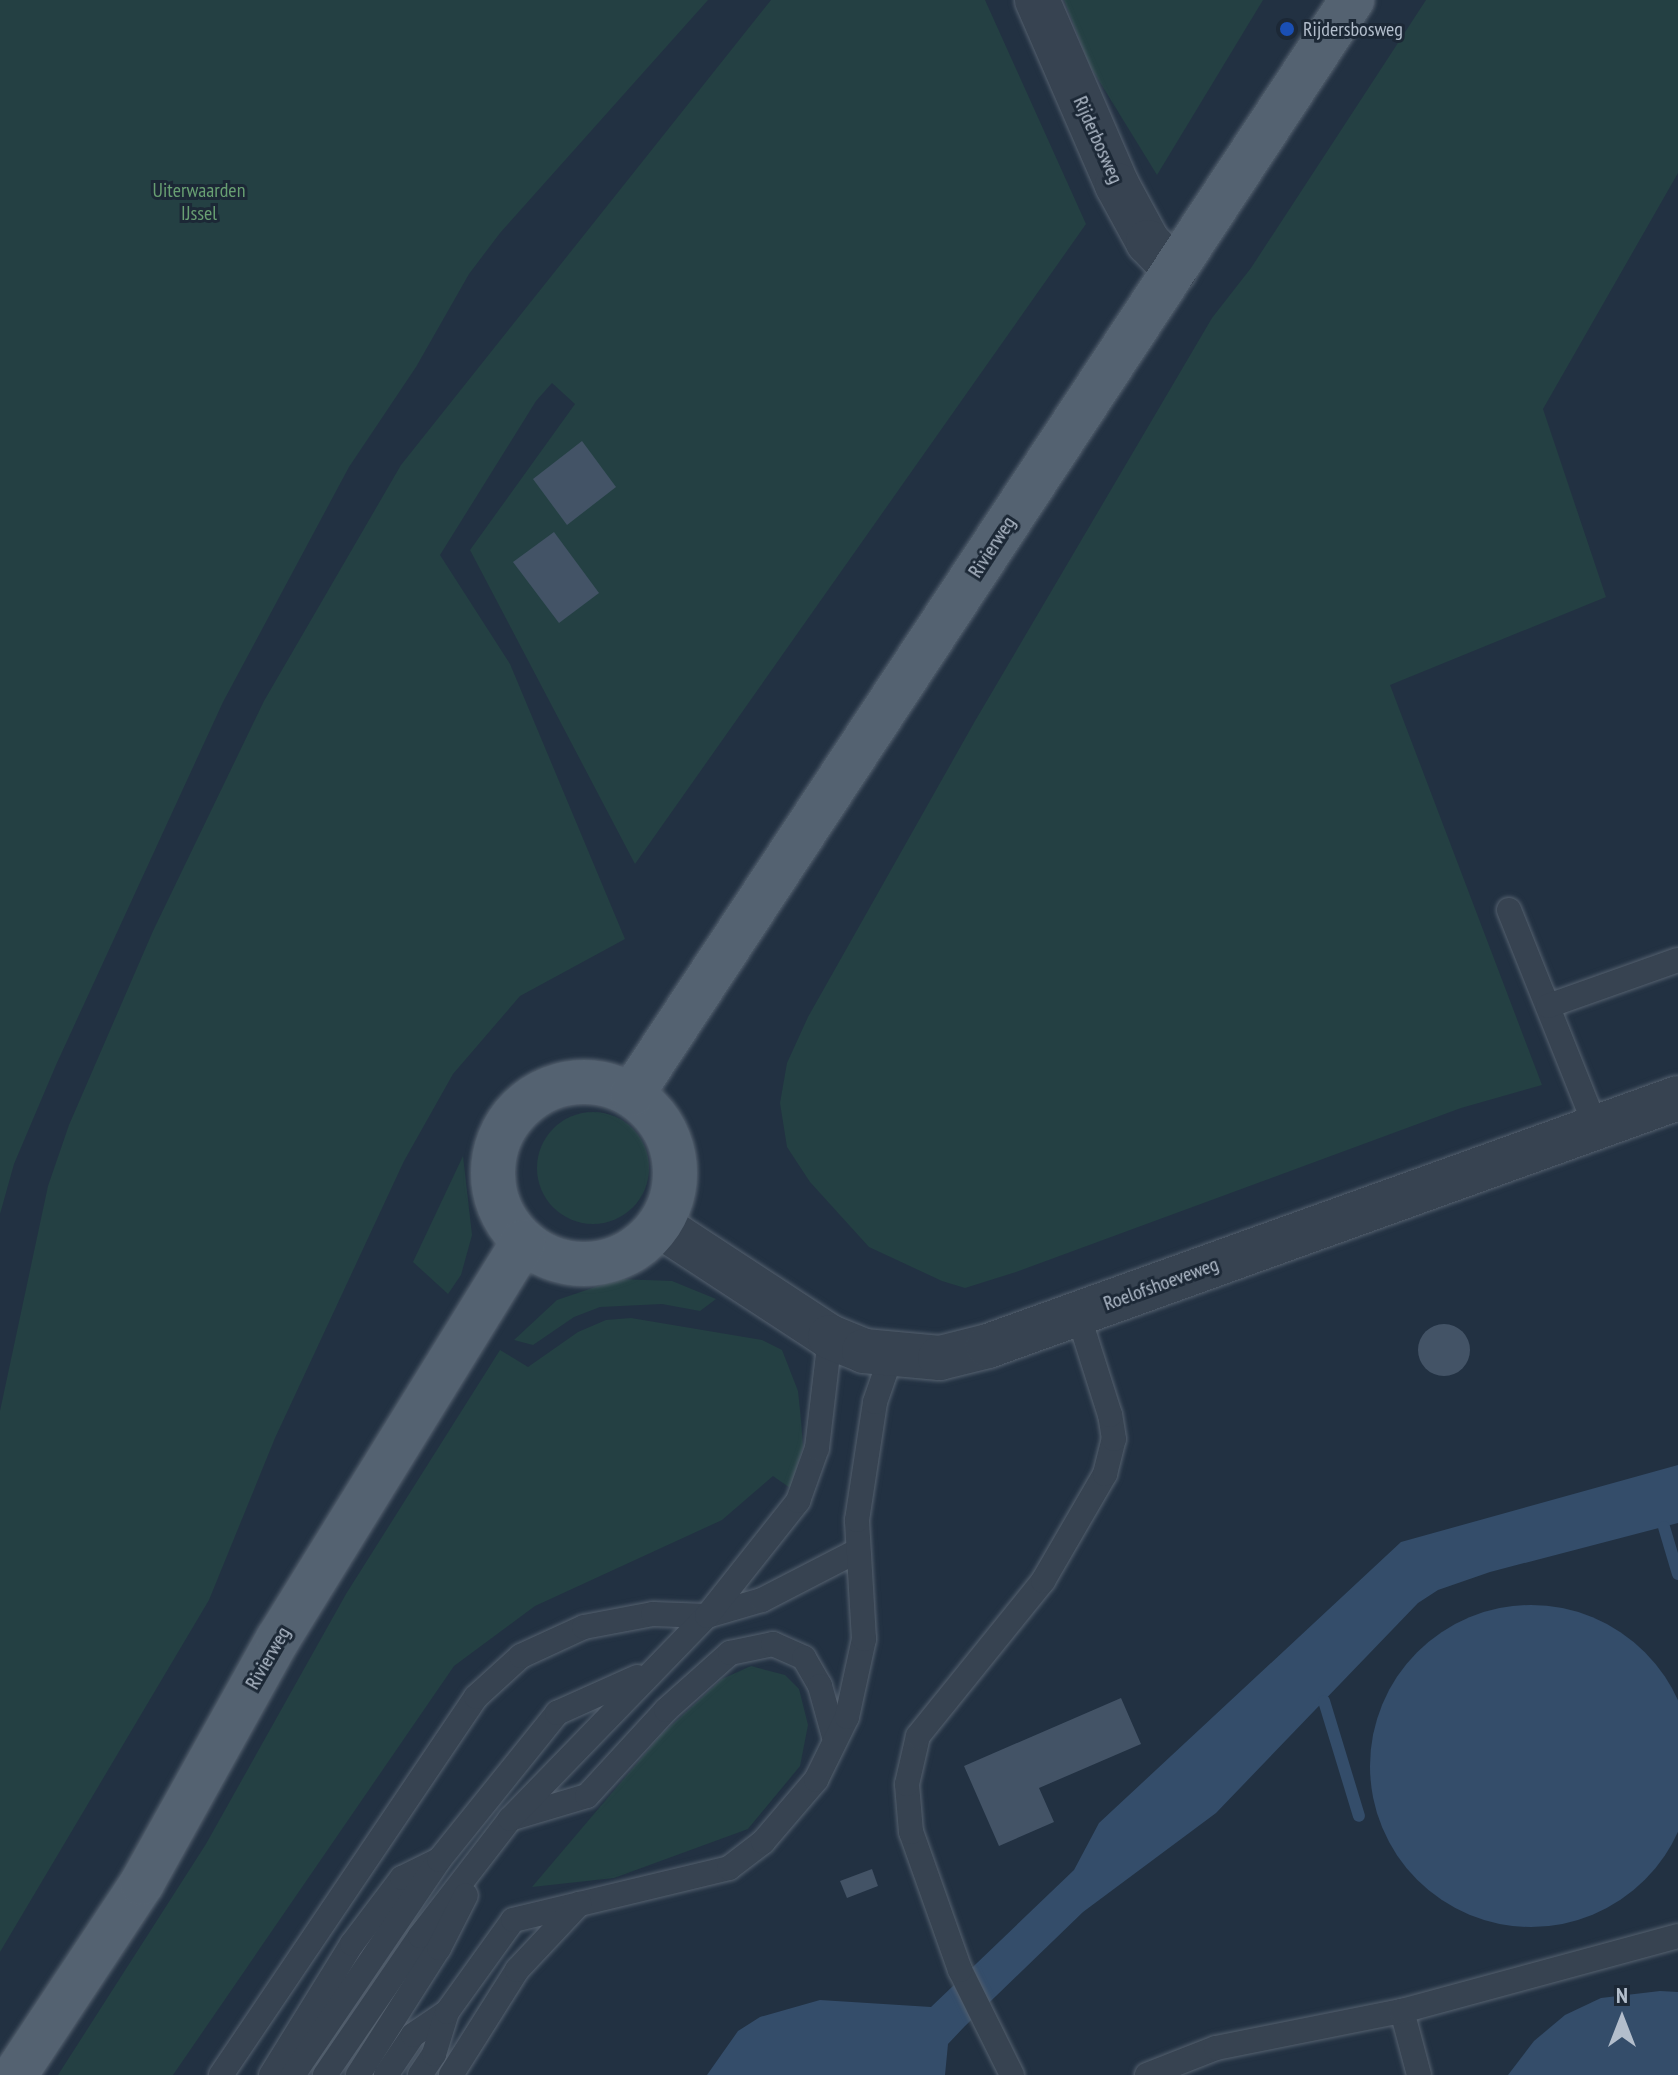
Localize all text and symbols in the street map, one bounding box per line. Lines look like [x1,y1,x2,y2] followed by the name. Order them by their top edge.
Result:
[1303,17,1403,41] place label: Rijdersbosweg
[1278,20,1296,38] marker: Rijdersbosweg
[1068,93,1128,187] street label: Rijderbosweg
[153,179,245,226] park label: Uiterwaarden IJssel
[963,512,1021,582] street label: Rivierweg
[1100,1252,1222,1316] street label: Roelofshoeveweg
[241,1622,295,1694] street label: Rivierweg
[1582,1979,1662,2059] north arrow
[1616,1981,1628,2009] text: N

